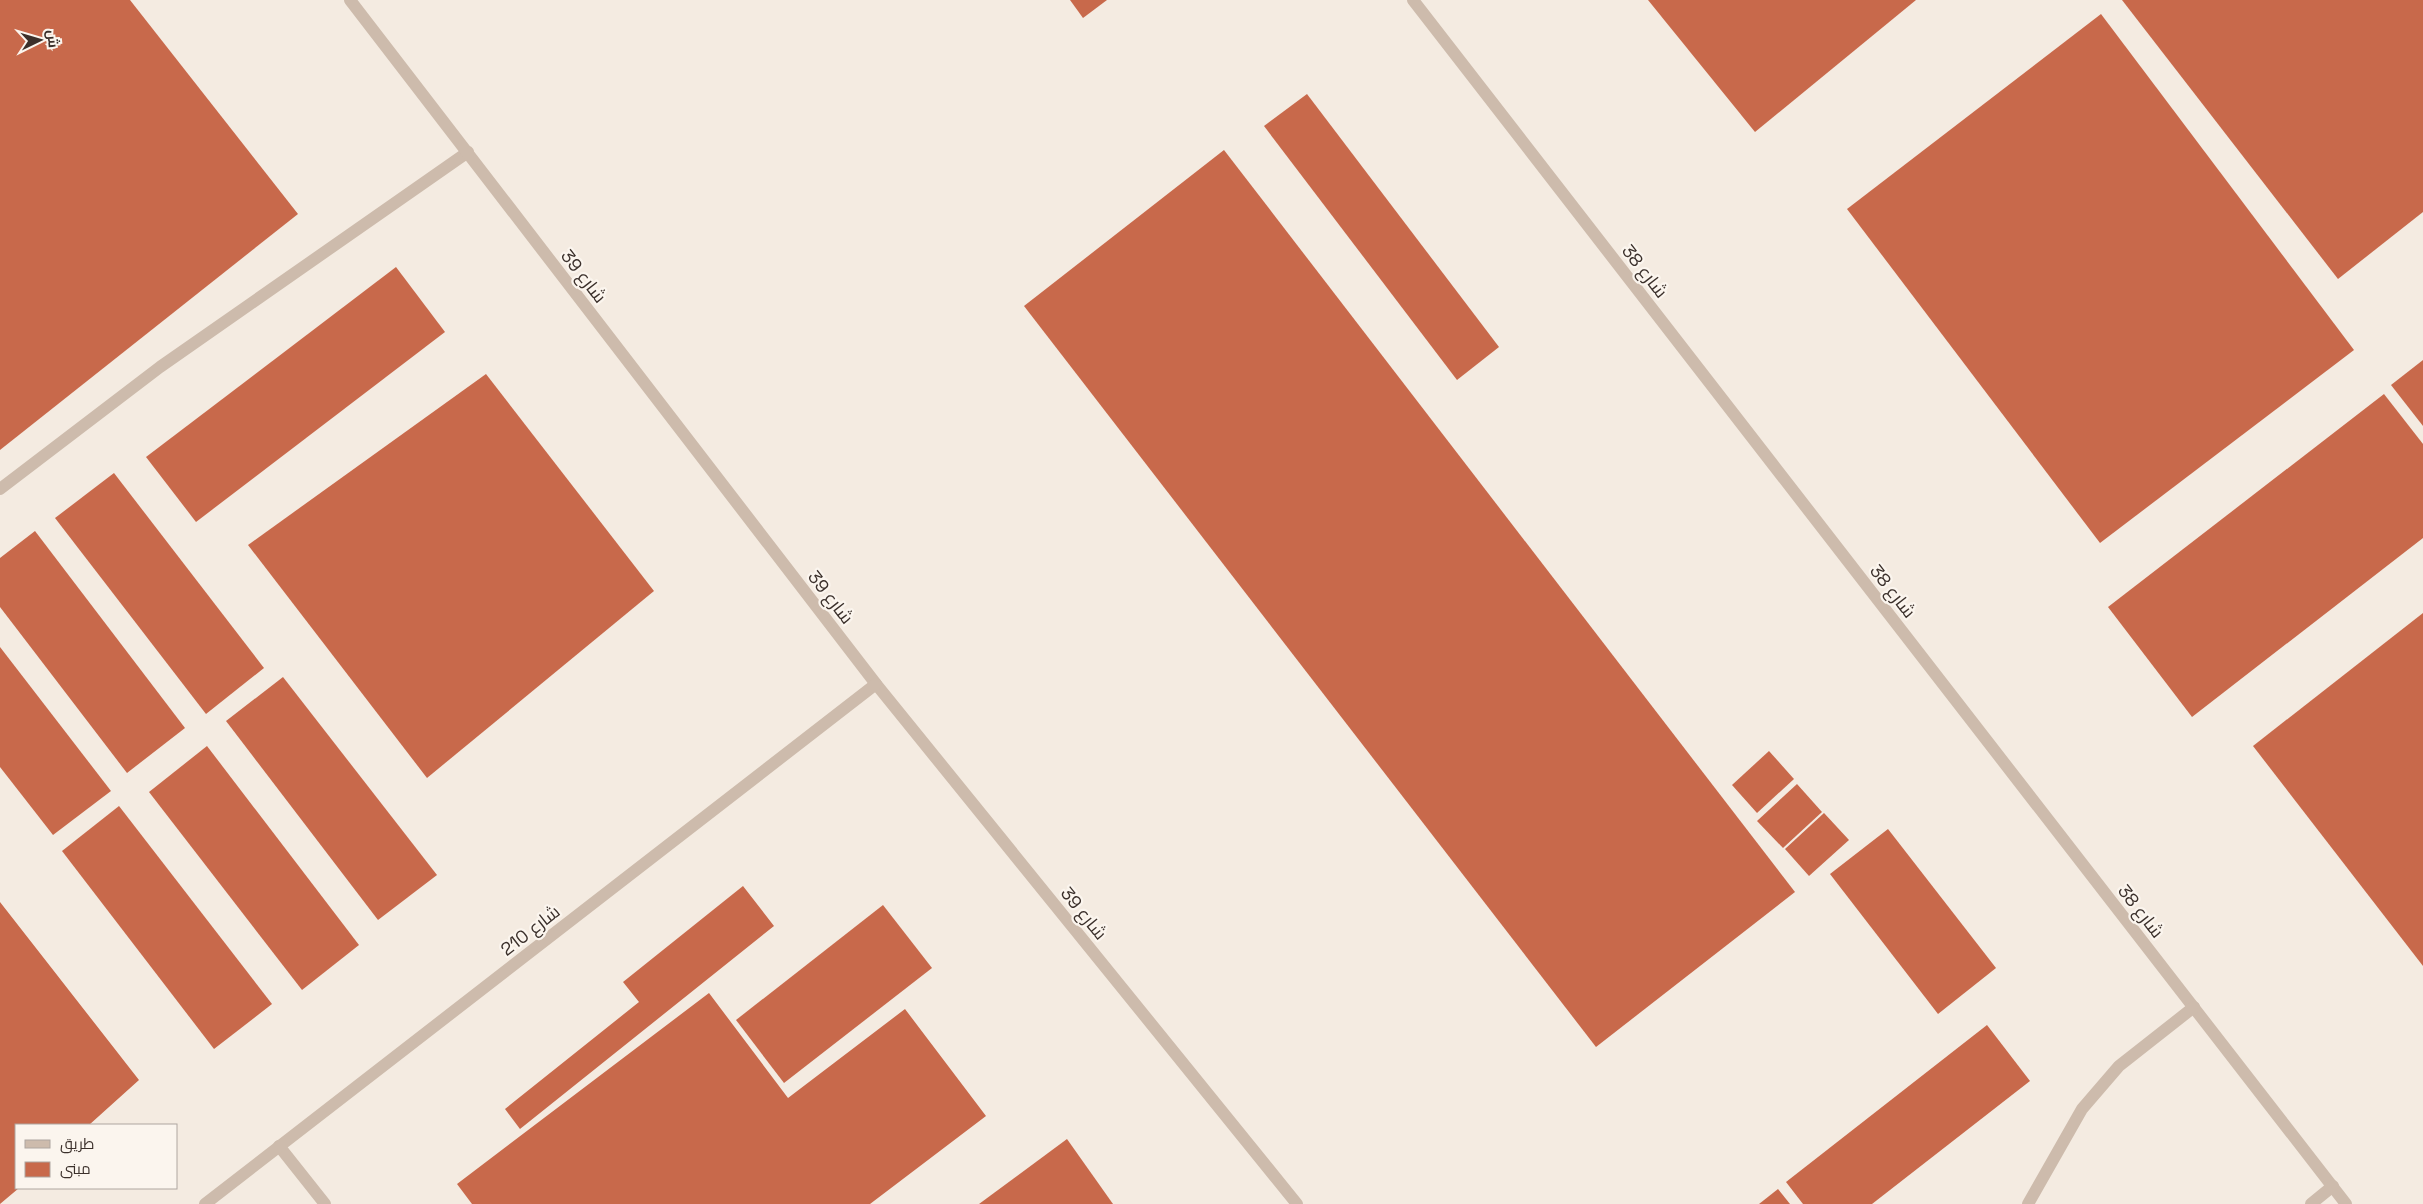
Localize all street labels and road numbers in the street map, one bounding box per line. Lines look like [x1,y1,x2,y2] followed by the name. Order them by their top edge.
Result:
[1616,240,1673,303] street label: شارع 38
[555,245,612,308] street label: شارع 39
[1864,560,1921,623] street label: شارع 38
[802,566,859,629] street label: شارع 39
[2112,880,2169,943] street label: شارع 38
[1055,882,1112,945] street label: شارع 39
[496,900,565,961] street label: شارع 210

